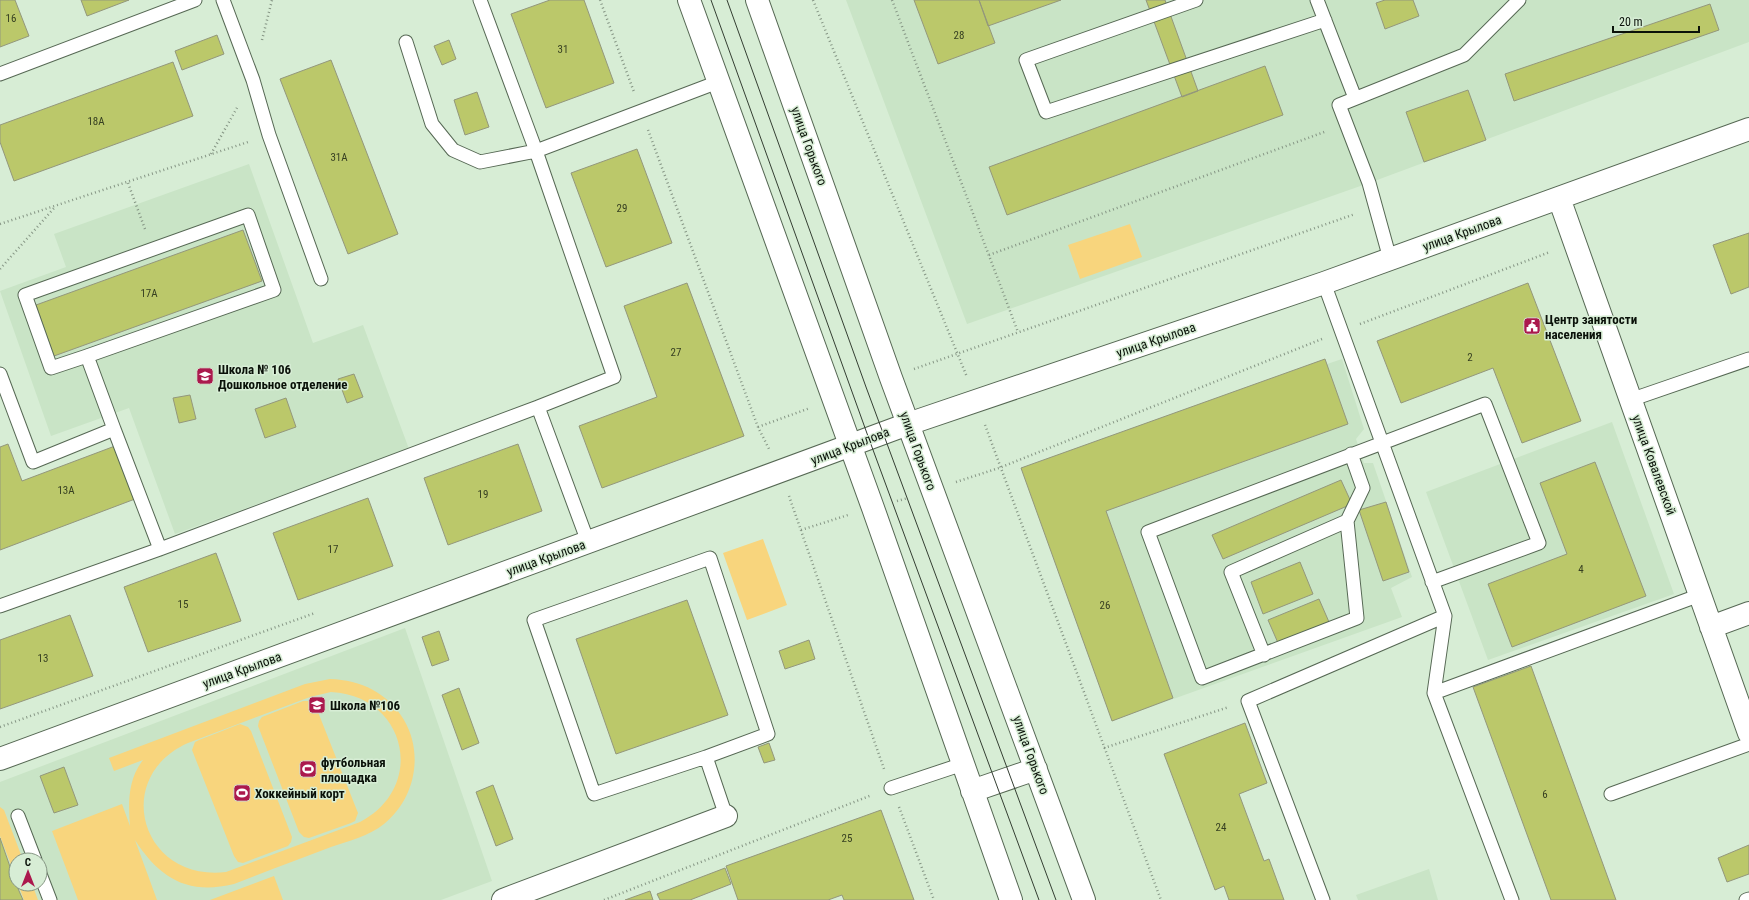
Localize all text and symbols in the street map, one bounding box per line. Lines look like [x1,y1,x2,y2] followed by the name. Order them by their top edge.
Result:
[1613,8,1699,34] scale bar
[6,12,16,25] house number: 16
[1619,15,1643,29] text: 20 m
[954,29,964,42] house number: 28
[558,43,568,56] house number: 31
[788,105,830,187] street label: улица Горького
[87,115,105,128] house number: 18А
[330,151,348,164] house number: 31А
[617,202,627,215] house number: 29
[1421,212,1503,254] street label: улица Крылова
[140,287,158,300] house number: 17А
[1545,312,1637,342] place label: Центр занятости населения
[1522,316,1542,336] public building icon: Центр занятости населения
[1114,319,1198,361] street label: улица Крылова
[671,346,681,359] house number: 27
[1467,351,1473,364] house number: 2
[218,362,347,392] place label: Школа № 106 Дошкольное отделение
[195,366,215,386] school or university icon: Школа № 106 Дошкольное отделение
[897,410,939,492] street label: улица Горького
[1629,413,1679,517] street label: улица Ковалевской
[809,424,891,468] street label: улица Крылова
[57,484,75,497] house number: 13А
[478,488,488,501] house number: 19
[505,537,587,579] street label: улица Крылова
[328,543,338,556] house number: 17
[1578,563,1584,576] house number: 4
[178,598,188,611] house number: 15
[1100,599,1110,612] house number: 26
[201,649,283,691] street label: улица Крылова
[38,652,48,665] house number: 13
[307,695,327,715] school or university icon: Школа №106
[330,698,400,713] place label: Школа №106
[1010,714,1052,796] street label: улица Горького
[321,755,386,785] place label: футбольная площадка
[298,759,318,779] sports icon: футбольная площадка
[232,783,252,803] sports icon: Хоккейный корт
[255,786,345,801] place label: Хоккейный корт
[1542,788,1548,801] house number: 6
[1216,821,1227,834] house number: 24
[842,832,852,845] house number: 25
[8,852,48,892] north arrow
[25,856,31,869] text: С

